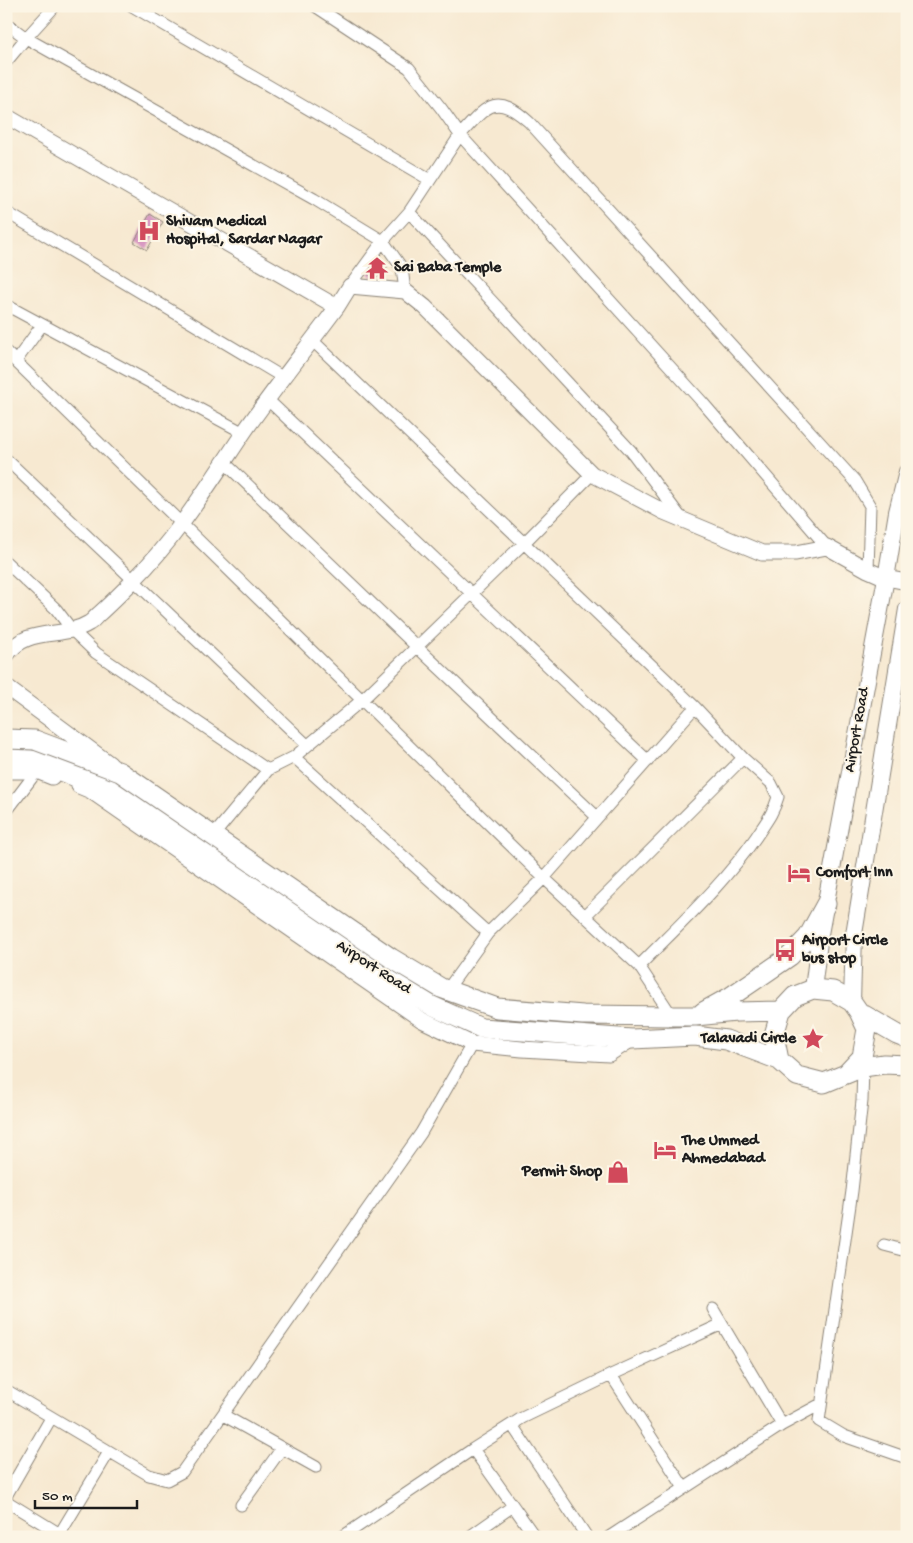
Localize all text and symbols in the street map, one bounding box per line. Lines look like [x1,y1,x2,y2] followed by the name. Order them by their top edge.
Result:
[166,213,323,250] place label: Shivam Medical Hospital, Sardar Nagar
[136,218,162,244] hospital icon: Shivam Medical Hospital, Sardar Nagar
[364,255,390,281] temple icon: Sai Baba Temple
[394,259,502,278] place label: Sai Baba Temple
[841,685,875,774] street label: Airport Road
[786,860,812,886] hotel icon: Comfort Inn
[815,863,893,883] place label: Comfort Inn
[801,932,889,969] place label: Airport Circle bus stop
[332,937,415,1000] street label: Airport Road
[772,937,798,963] bus stop icon: Airport Circle bus stop
[800,1026,826,1052] place icon: Talavadi Circle
[699,1030,797,1049] place label: Talavadi Circle
[680,1132,766,1169] place label: The Ummed Ahmedabad
[652,1137,678,1163] hotel icon: The Ummed Ahmedabad
[605,1159,631,1185] shop icon: Permit Shop
[521,1163,602,1182] place label: Permit Shop
[35,1478,138,1510] scale bar
[42,1488,73,1506] text: 50 m

